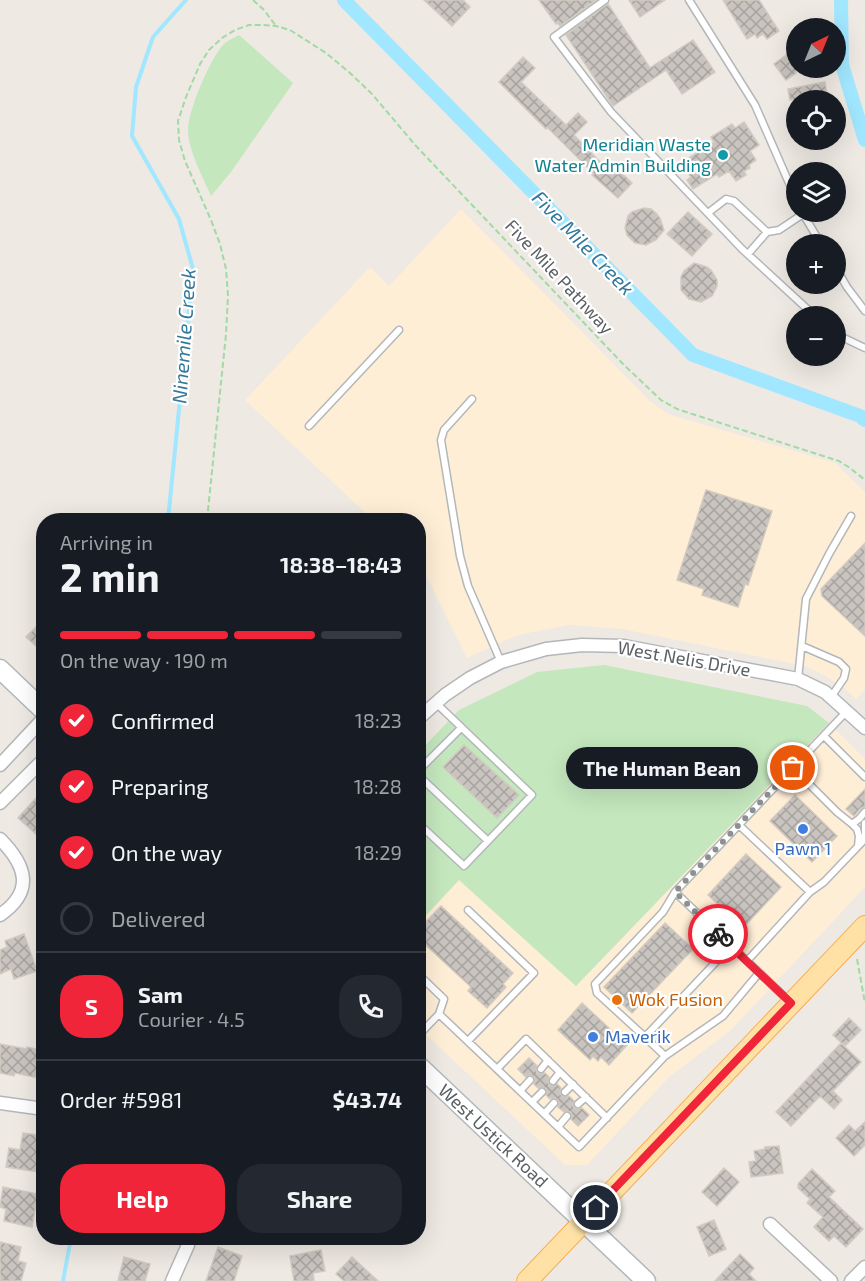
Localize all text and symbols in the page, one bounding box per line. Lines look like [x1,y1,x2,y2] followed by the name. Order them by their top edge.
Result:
[786,18,846,78] north arrow
[786,18,846,366] map controls
[786,90,846,150] button: locate
[535,133,711,176] place label: Meridian Waste Water Admin Building
[716,148,730,162] marker: Meridian Waste Water Admin Building
[786,162,846,222] button: layers
[528,185,640,300] water label: Five Mile Creek
[501,215,619,338] street label: Five Mile Pathway
[786,234,846,294] button: +
[166,267,200,404] water label: Ninemile Creek
[786,306,846,366] button: −
[60,530,153,554] text: Arriving in
[280,551,402,577] text: 18:38–18:43
[60,553,160,600] text: 2 min
[616,636,752,681] street label: West Nelis Drive
[60,648,228,672] text: On the way · 190 m
[60,704,93,737] icon: check
[111,707,215,733] text: Confirmed
[355,708,402,732] text: 18:23
[767,742,818,793] pin
[565,747,757,789] callout: The Human Bean
[776,751,809,784] icon: bag
[583,756,741,780] text: The Human Bean
[60,770,93,803] icon: check
[111,773,209,799] text: Preparing
[354,774,402,798] text: 18:28
[796,822,810,836] marker: Pawn 1
[60,836,93,869] icon: check
[775,837,831,859] place label: Pawn 1
[111,839,222,865] text: On the way
[355,840,402,864] text: 18:29
[688,904,748,964] courier
[111,905,206,931] text: Delivered
[702,918,735,951] icon: bike
[339,975,402,1038] button: phone
[138,981,183,1007] text: Sam
[629,988,723,1010] place label: Wok Fusion
[85,993,98,1019] text: S
[610,993,624,1007] marker: Wok Fusion
[138,1007,245,1031] text: Courier · 4.5
[605,1025,671,1047] place label: Maverik
[586,1030,600,1044] marker: Maverik
[434,1079,553,1192] street label: West Ustick Road
[60,1086,183,1112] text: Order #5981
[332,1086,402,1112] text: $43.74
[60,1164,225,1233] button: Help
[237,1164,402,1233] button: Share
[570,1182,621,1233] pin
[579,1191,612,1224] icon: home

